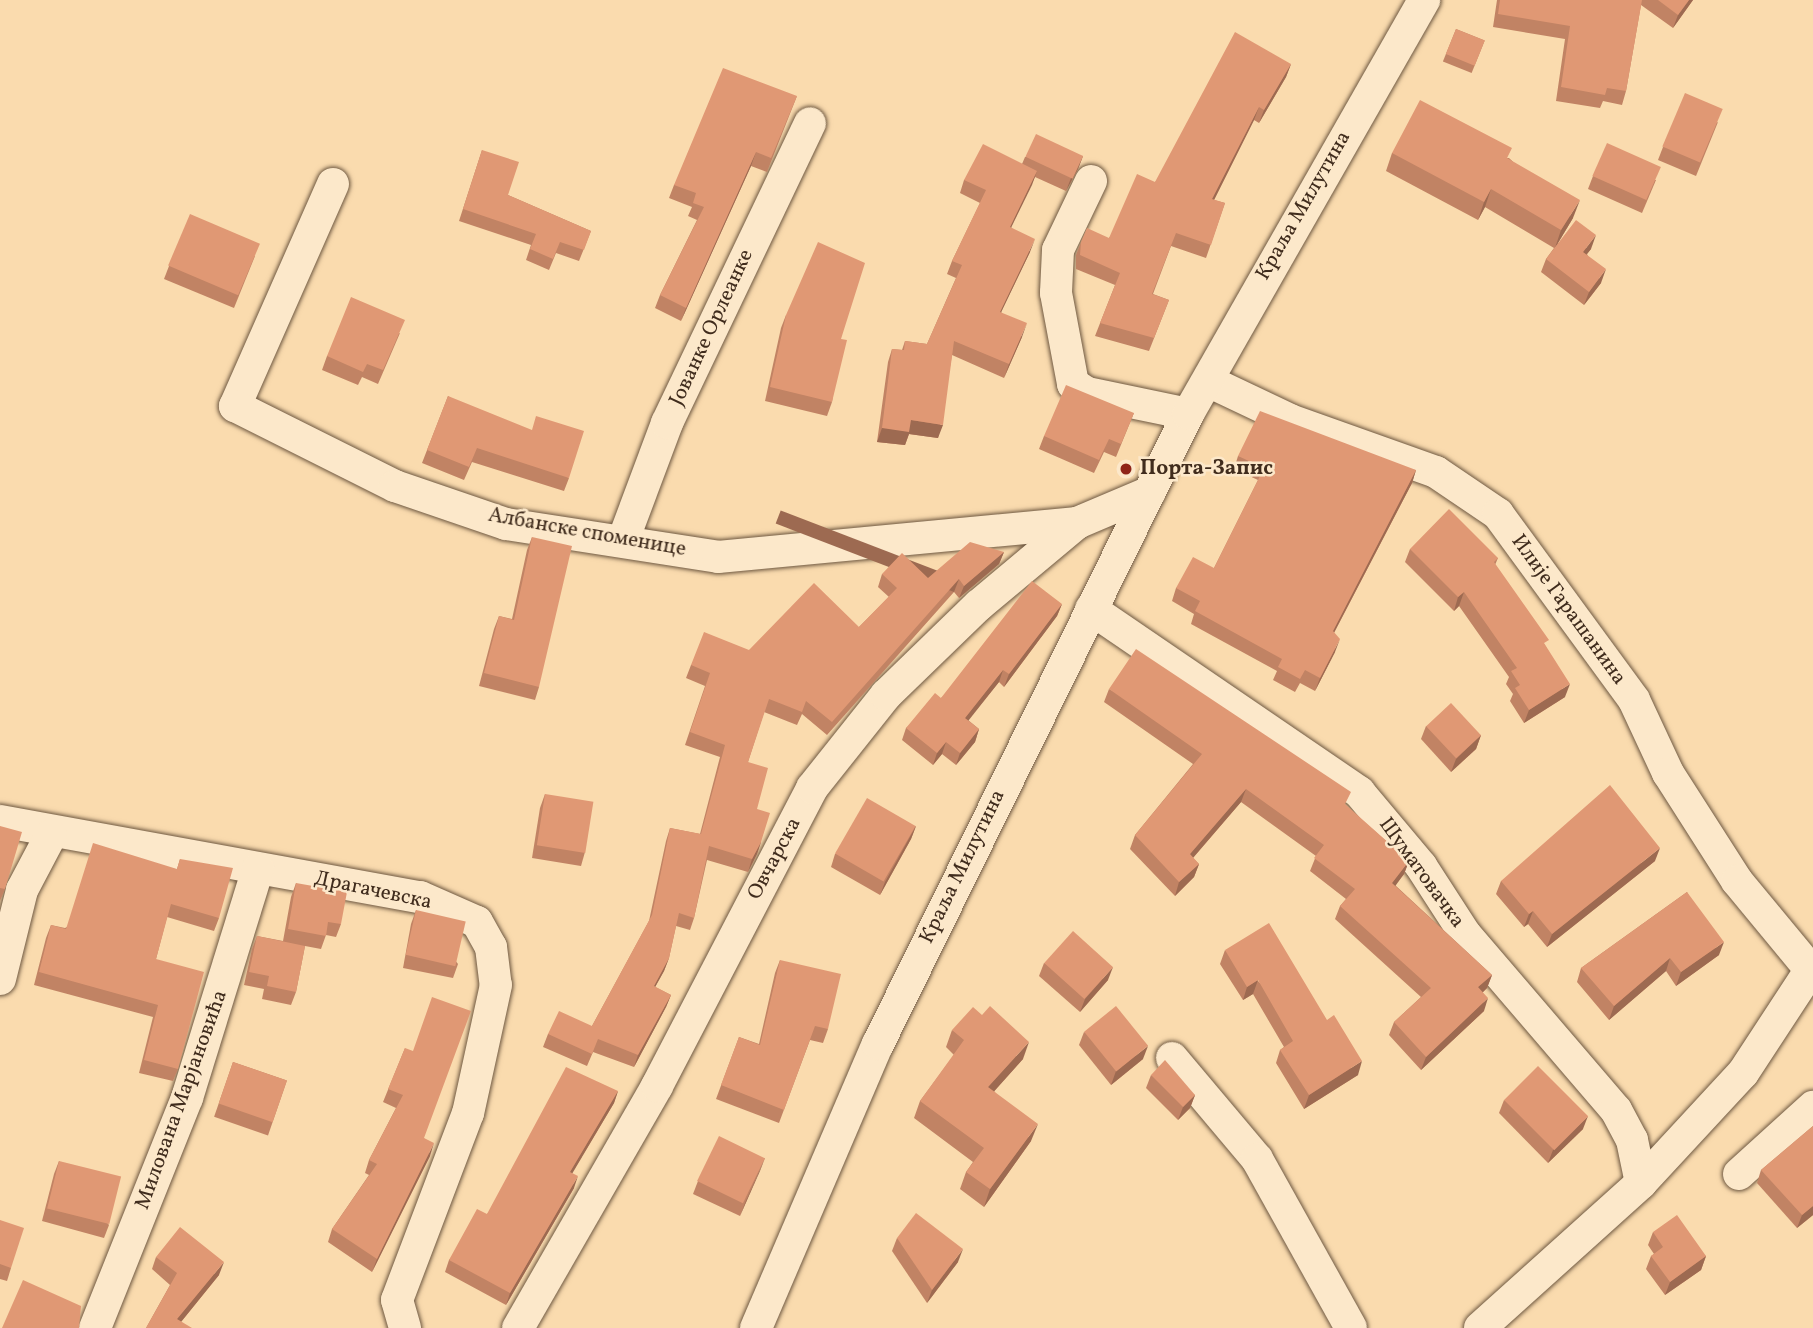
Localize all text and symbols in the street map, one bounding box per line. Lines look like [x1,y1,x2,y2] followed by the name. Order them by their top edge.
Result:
[1251,127,1357,285] street label: Краља Милутина
[665,246,759,410] street label: Јованке Орлеанке
[1140,456,1273,482] place label: Порта-Запис
[1118,461,1134,477] marker: Порта-Запис
[486,503,688,563] street label: Албанске споменице
[1505,530,1631,690] street label: Илије Гарашанина
[915,786,1011,948] street label: Краља Милутина
[1373,813,1469,933] street label: Шуматовачка
[743,814,807,904] street label: Овчарска
[312,866,434,916] street label: Драгачевска
[131,987,233,1213] street label: Милована Марјановића

